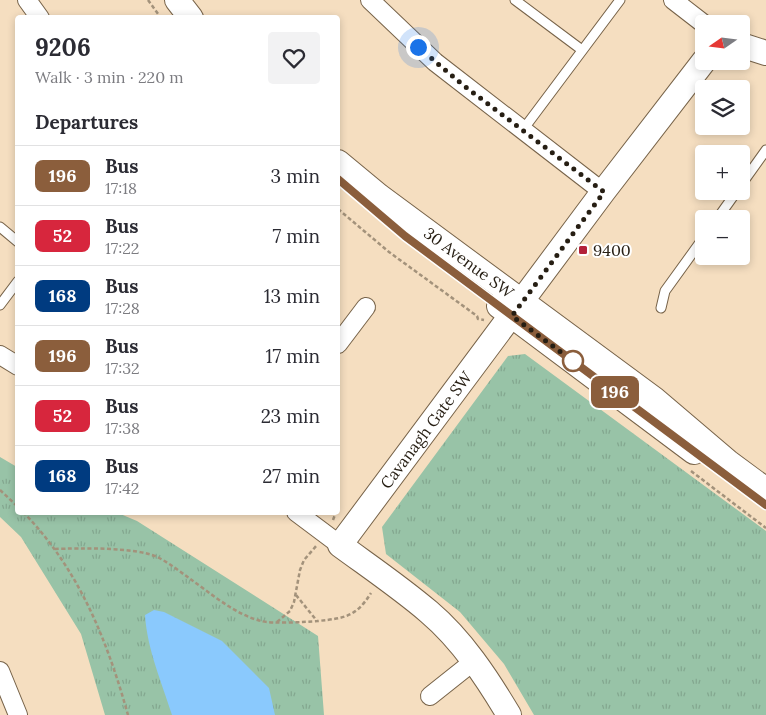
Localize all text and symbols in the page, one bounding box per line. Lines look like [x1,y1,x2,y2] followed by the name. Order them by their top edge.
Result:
[695,15,750,70] north arrow
[695,15,750,265] map controls
[35,32,91,63] text: 9206
[268,32,320,84] button: heart
[406,35,431,60] your location
[35,67,184,87] text: Walk · 3 min · 220 m
[695,80,750,135] button: layers
[35,110,138,134] text: Departures
[695,145,750,200] button: +
[105,154,138,178] text: Bus
[48,164,77,187] text: 196
[271,164,320,188] text: 3 min
[105,178,137,198] text: 17:18
[695,210,750,265] button: −
[105,214,138,238] text: Bus
[420,223,519,303] street label: 30 Avenue SW
[53,224,72,247] text: 52
[272,224,320,248] text: 7 min
[105,238,139,258] text: 17:22
[593,240,631,260] place label: 9400
[577,244,589,256] marker: 9400
[105,274,138,298] text: Bus
[49,284,76,307] text: 168
[264,284,320,308] text: 13 min
[105,298,140,318] text: 17:28
[105,334,138,358] text: Bus
[48,344,77,367] text: 196
[265,344,320,368] text: 17 min
[562,350,584,372] unlabelled marker
[105,358,140,378] text: 17:32
[376,367,477,492] street label: Cavanagh Gate SW
[586,376,644,408] line badge: 196
[601,380,629,403] text: 196
[105,394,138,418] text: Bus
[53,404,72,427] text: 52
[261,404,320,428] text: 23 min
[105,418,140,438] text: 17:38
[105,454,138,478] text: Bus
[49,464,76,487] text: 168
[262,464,320,488] text: 27 min
[105,478,139,498] text: 17:42

